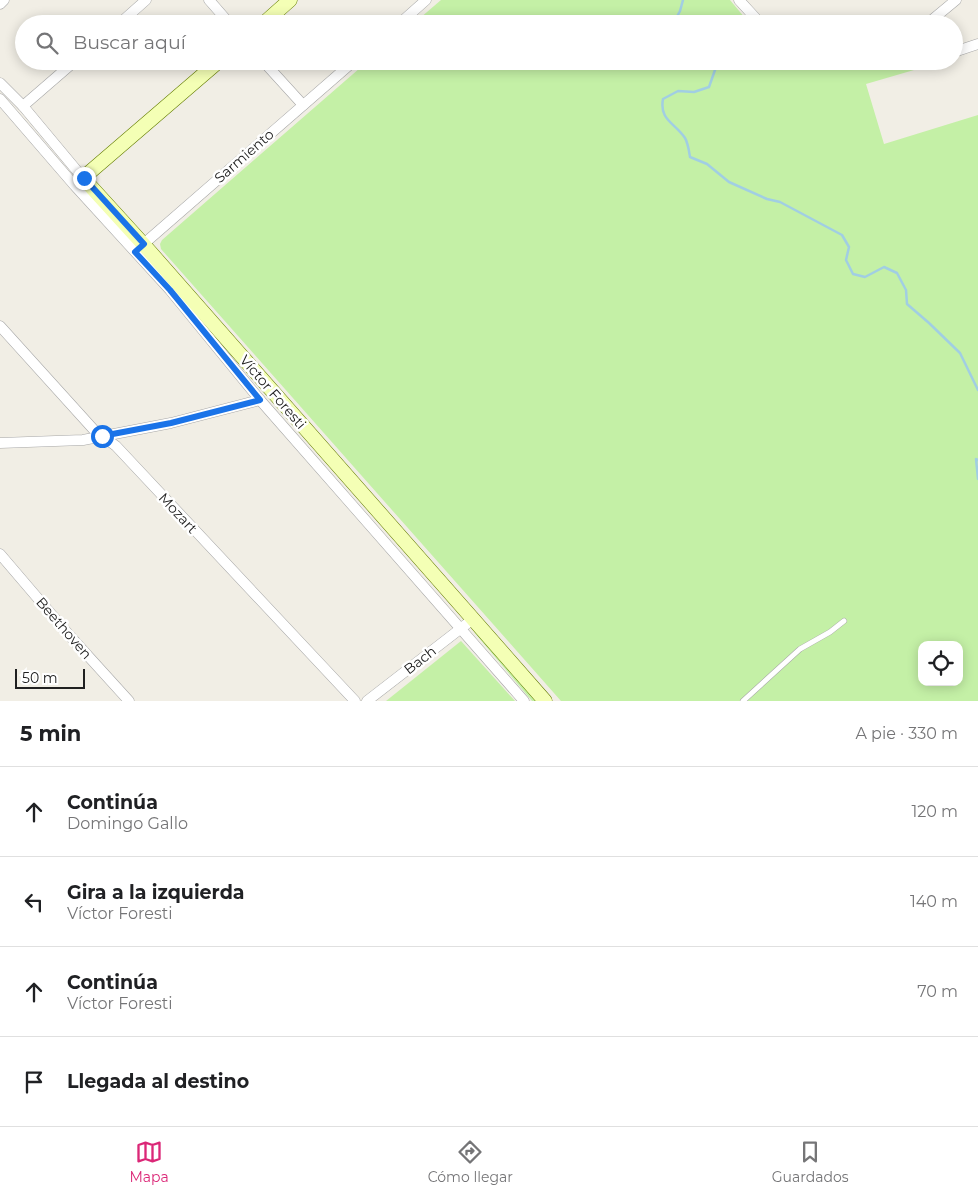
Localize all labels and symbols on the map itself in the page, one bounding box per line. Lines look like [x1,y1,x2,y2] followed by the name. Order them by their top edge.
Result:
[211,125,278,187] street label: Sarmiento
[73,167,96,190] route end
[236,351,310,433] street label: Víctor Foresti
[91,425,114,448] route start
[155,489,201,537] street label: Mozart
[32,593,96,663] street label: Beethoven
[400,642,440,678] street label: Bach
[15,666,85,689] scale bar

